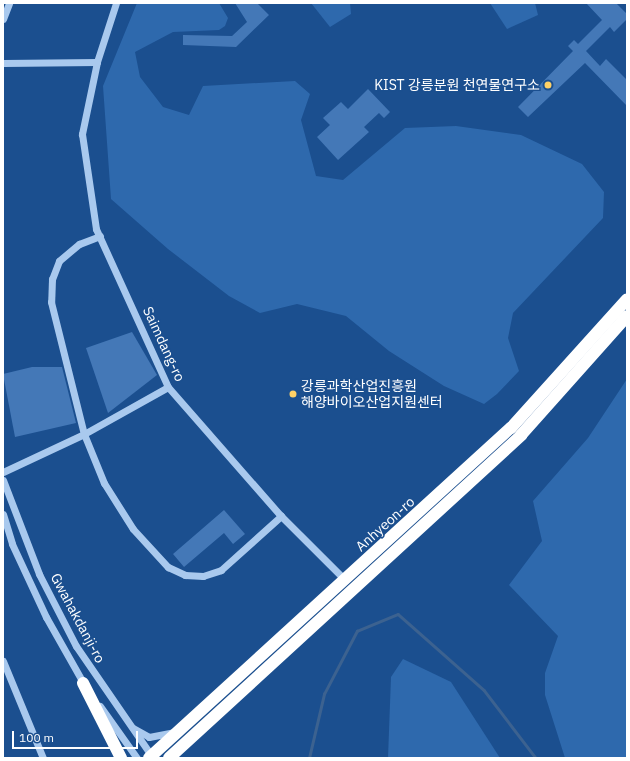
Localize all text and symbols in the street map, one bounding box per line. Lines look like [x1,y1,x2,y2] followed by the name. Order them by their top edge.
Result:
[374,77,540,93] place label: KIST 강릉분원 천연물연구소
[543,80,553,90] marker: KIST 강릉분원 천연물연구소
[139,304,189,384] street label: Saimdang-ro
[301,378,443,410] place label: 강릉과학산업진흥원 해양바이오산업지원센터
[288,389,298,399] marker: 강릉과학산업진흥원 해양바이오산업지원센터
[352,493,418,555] street label: Anhyeon-ro
[47,570,109,666] street label: Gwahakdanji-ro
[14,723,140,749] scale bar
[19,730,54,745] text: 100 m

